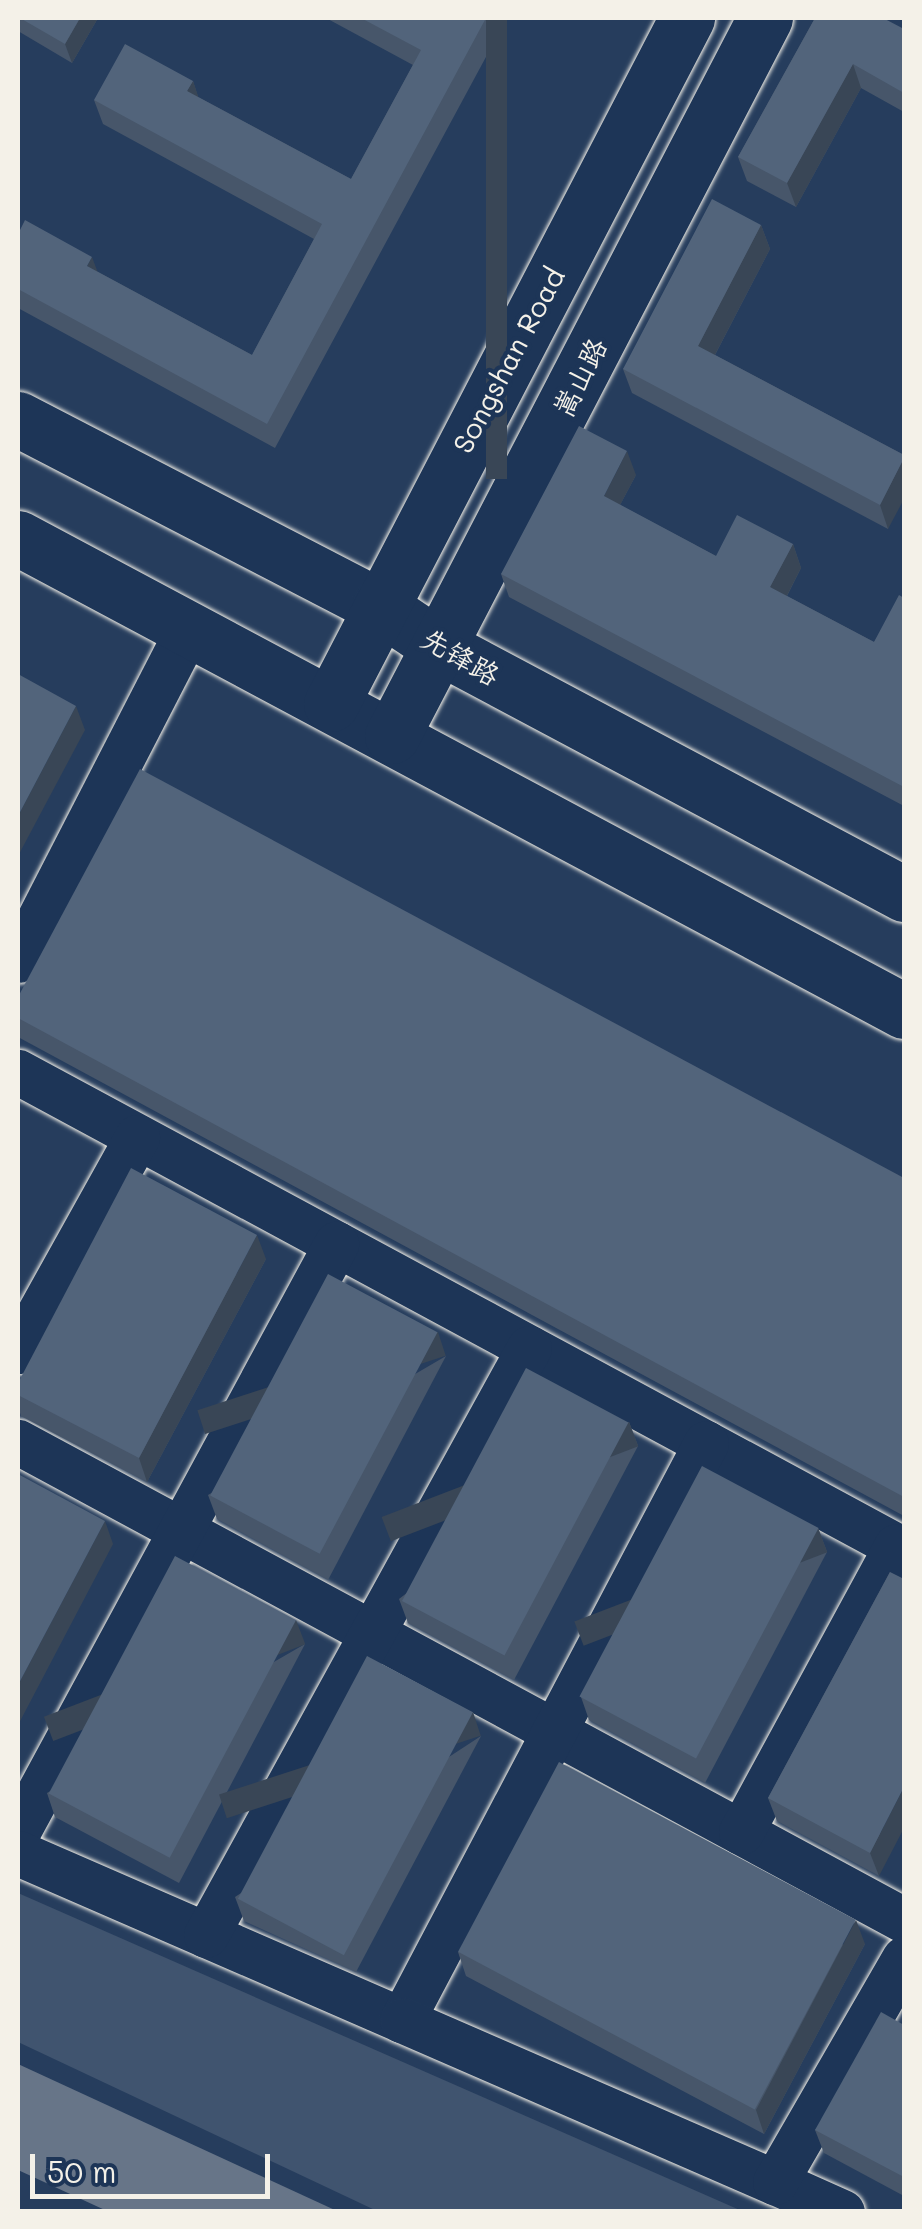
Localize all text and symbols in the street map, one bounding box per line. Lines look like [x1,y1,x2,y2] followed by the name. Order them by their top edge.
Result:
[445,262,571,458] street label: Songshan Road
[545,332,613,422] street label: 嵩山路
[416,620,506,692] street label: 先锋路
[35,2134,275,2196] scale bar
[47,2151,117,2191] text: 50 m

